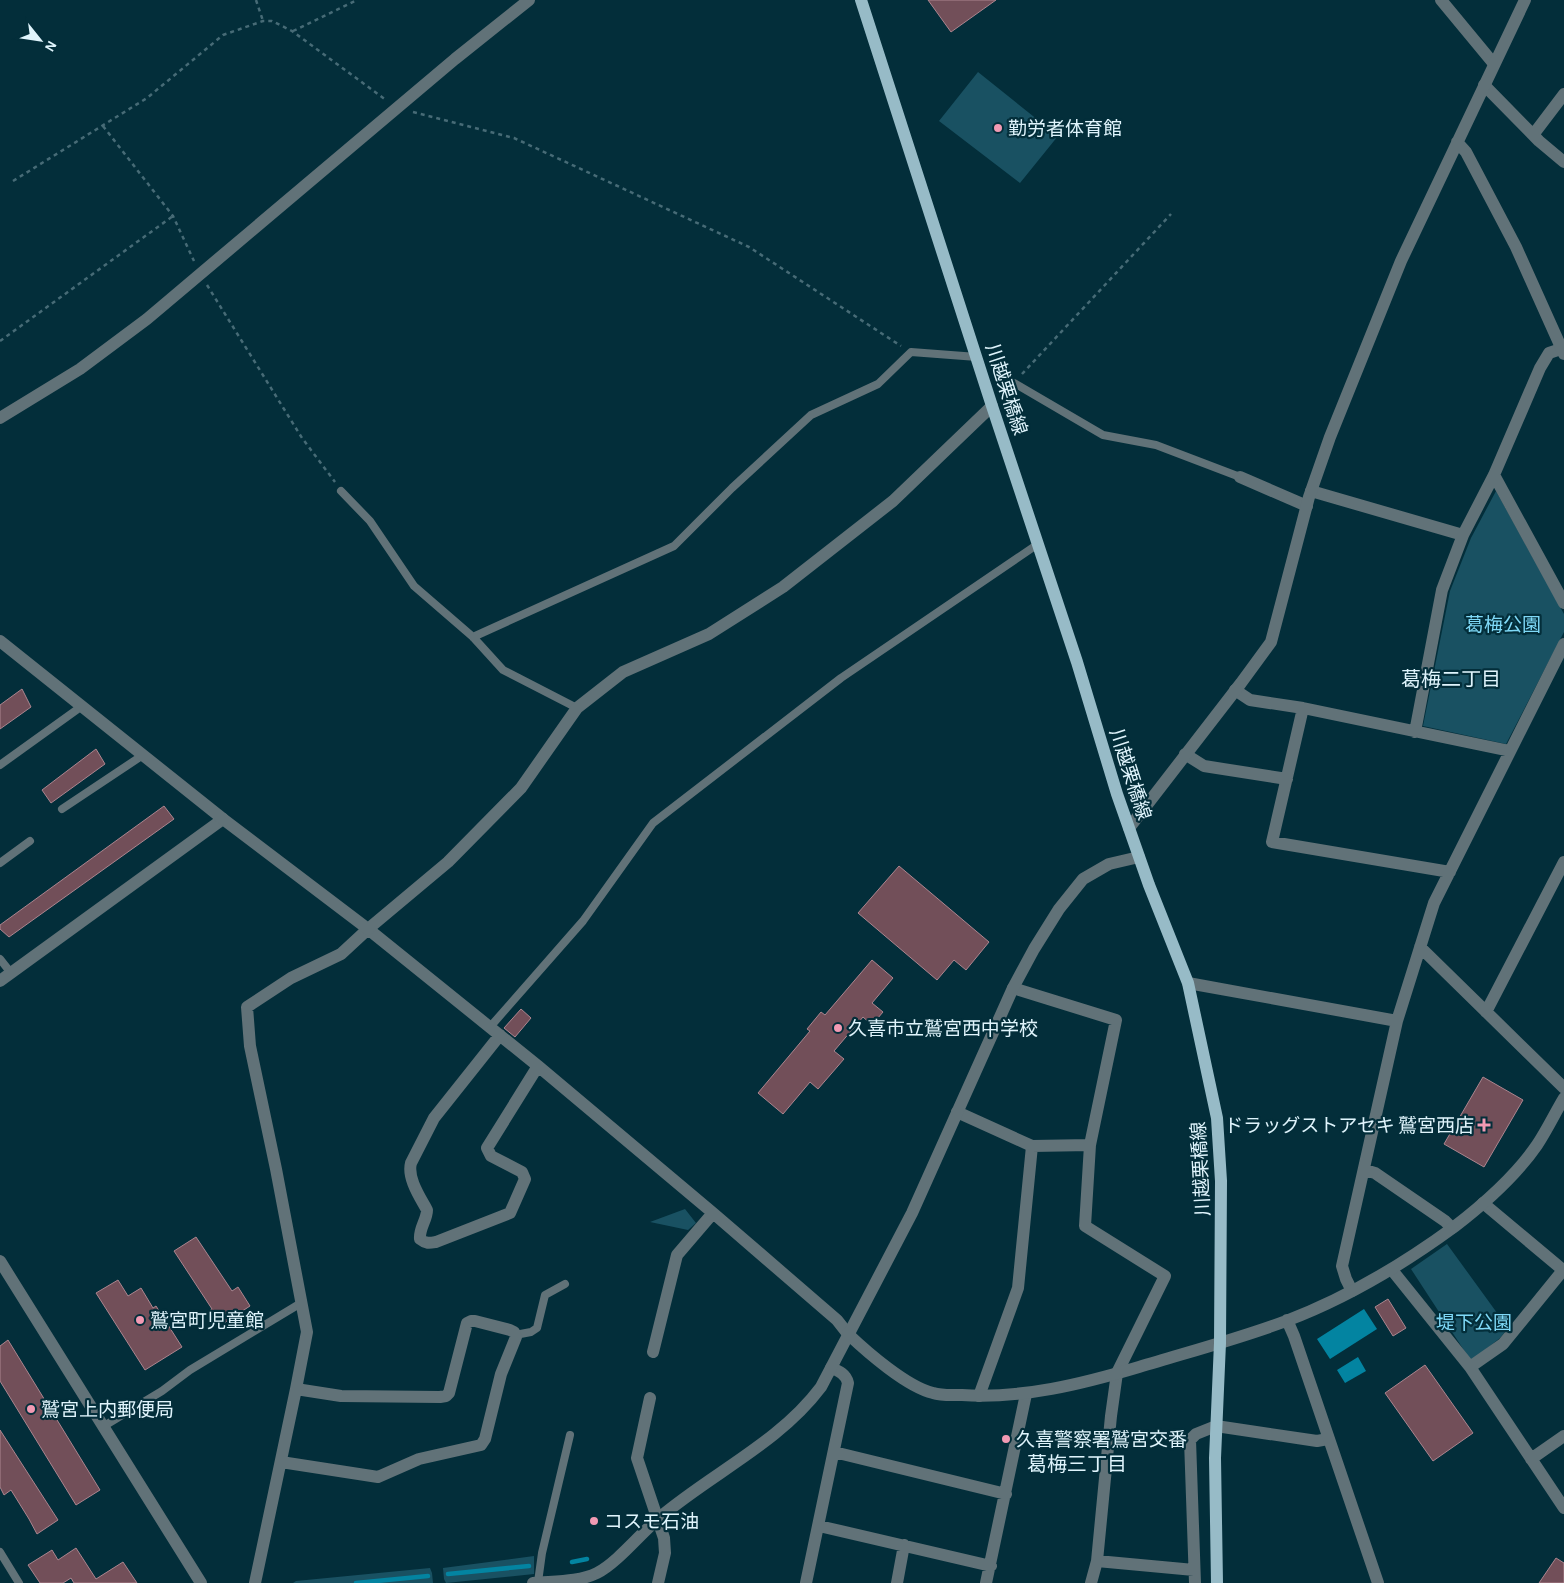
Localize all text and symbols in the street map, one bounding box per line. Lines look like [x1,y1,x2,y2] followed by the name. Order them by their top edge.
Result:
[15,15,65,65] north arrow
[42,38,59,54] text: N
[1008,119,1122,139] place label: 勤労者体育館
[992,122,1004,134] marker: 勤労者体育館
[982,341,1030,438] street label: 川越栗橋線
[1465,615,1541,635] park label: 葛梅公園
[1401,668,1501,690] district label: 葛梅二丁目
[1106,726,1154,823] street label: 川越栗橋線
[848,1018,1038,1039] place label: 久喜市立鷲宮西中学校
[832,1022,844,1034] marker: 久喜市立鷲宮西中学校
[1224,1115,1474,1136] place label: ドラッグストアセキ 鷲宮西店
[1478,1119,1490,1131] marker: ドラッグストアセキ 鷲宮西店
[1189,1121,1213,1217] street label: 川越栗橋線
[150,1310,264,1331] place label: 鷲宮町児童館
[1436,1313,1512,1333] park label: 堤下公園
[134,1314,146,1326] marker: 鷲宮町児童館
[41,1399,174,1420] place label: 鷲宮上内郵便局
[25,1403,37,1415] marker: 鷲宮上内郵便局
[1016,1429,1187,1450] place label: 久喜警察署鷲宮交番
[1000,1433,1012,1445] marker: 久喜警察署鷲宮交番
[1027,1453,1127,1475] district label: 葛梅三丁目
[604,1512,699,1532] place label: コスモ石油
[588,1515,600,1527] marker: コスモ石油

